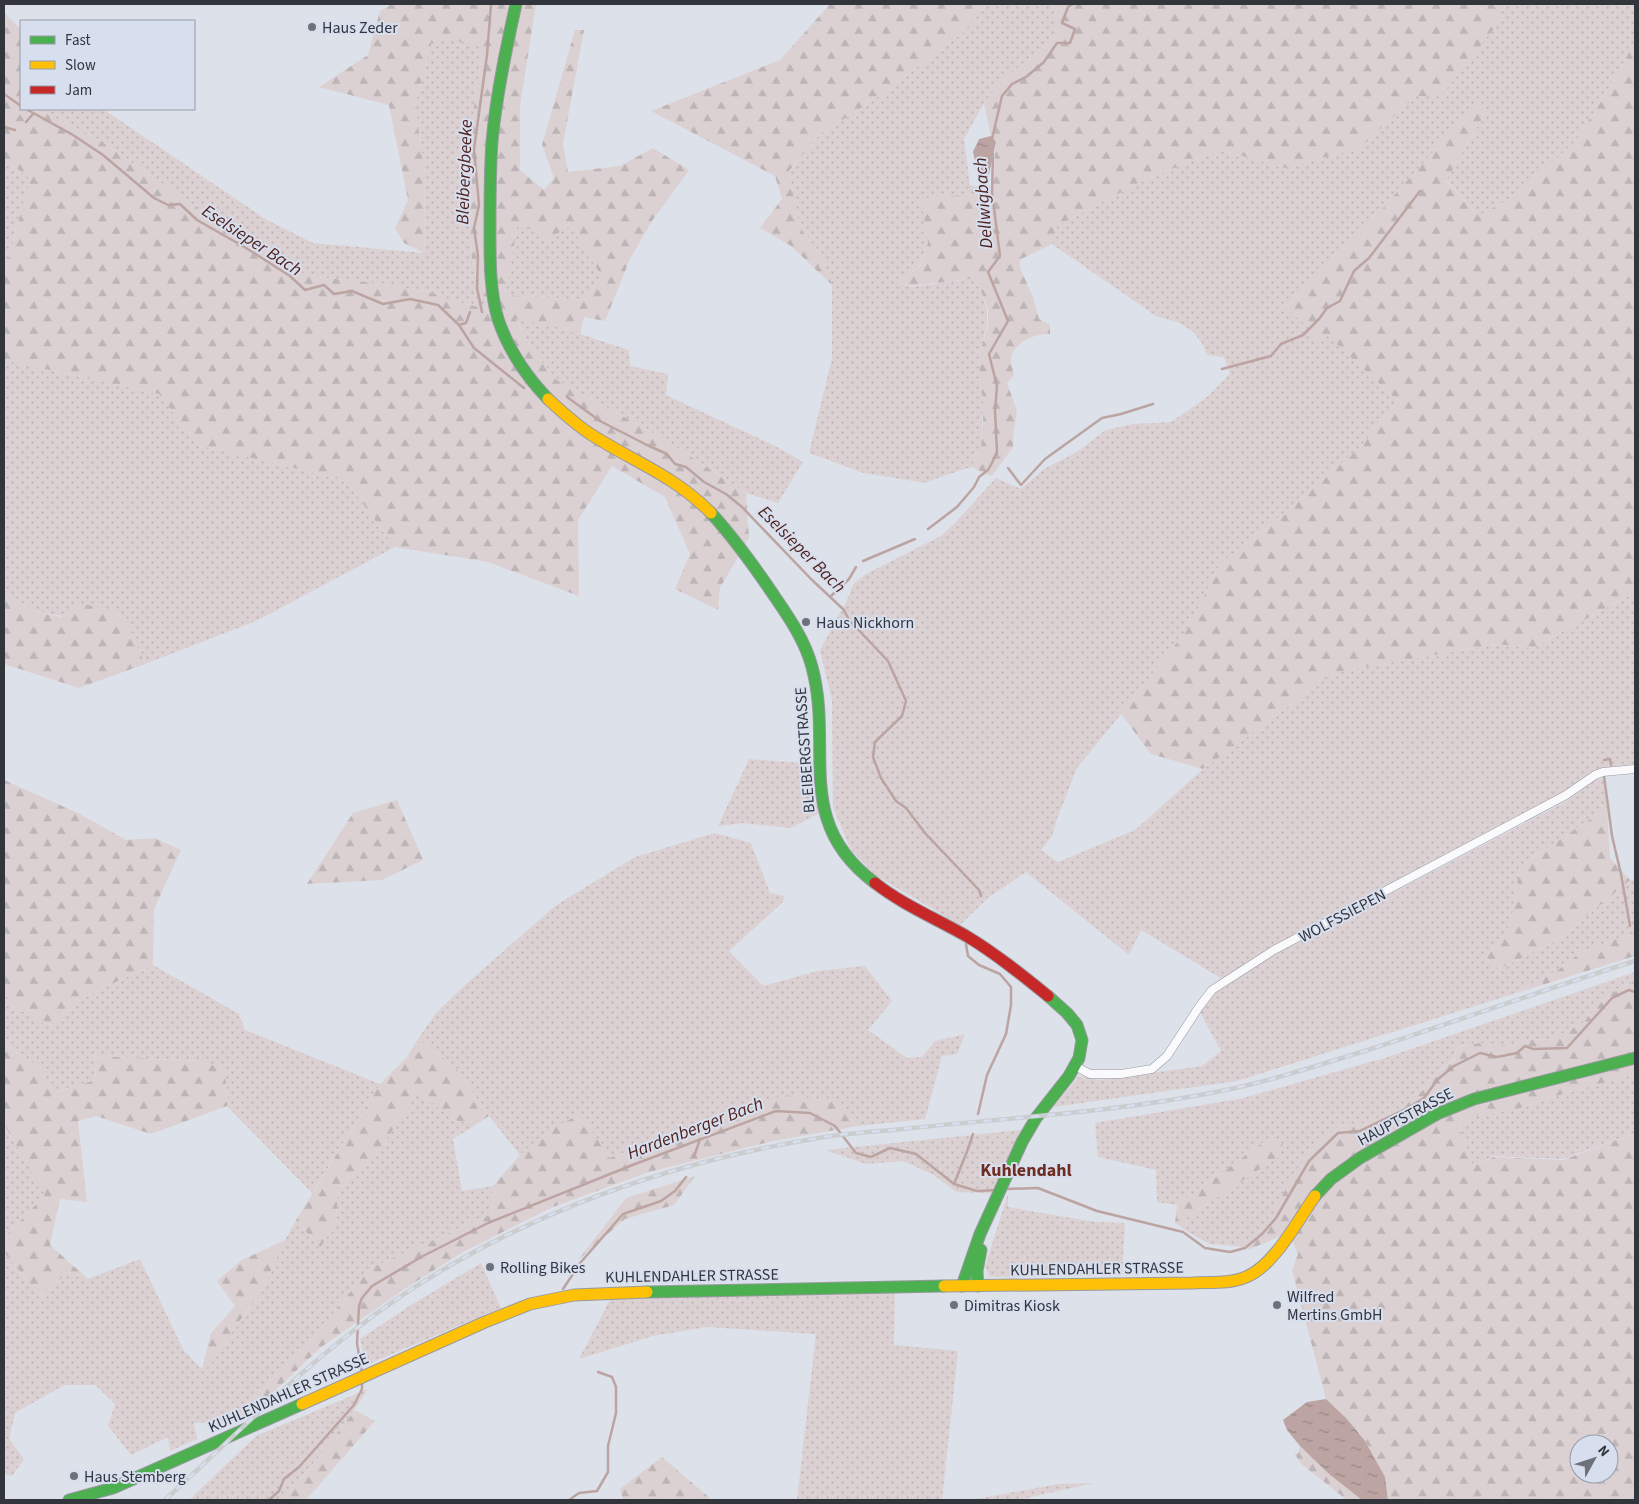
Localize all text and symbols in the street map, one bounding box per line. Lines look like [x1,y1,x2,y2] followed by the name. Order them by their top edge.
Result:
[322,17,398,39] place label: Haus Zeder
[20,20,195,110] legend
[306,21,318,33] marker: Haus Zeder
[65,30,91,51] text: Fast
[65,55,96,76] text: Slow
[65,80,92,101] text: Jam
[450,119,479,225] water label: Bleibergbeeke
[968,157,999,249] water label: Dellwigbach
[197,199,307,282] water label: Eselsieper Bach
[752,500,851,599] water label: Eselsieper Bach
[816,612,914,634] place label: Haus Nickhorn
[800,616,812,628] marker: Haus Nickhorn
[790,686,820,814] street label: BLEIBERGSTRASSE
[1295,884,1390,948] street label: WOLFSSIEPEN
[1354,1082,1457,1151] street label: HAUPTSTRASSE
[624,1091,767,1166] water label: Hardenberger Bach
[980,1158,1072,1183] district label: Kuhlendahl
[1010,1256,1184,1282] street label: KUHLENDAHLER STRASSE
[500,1257,586,1279] place label: Rolling Bikes
[484,1261,496,1273] marker: Rolling Bikes
[605,1263,779,1289] street label: KUHLENDAHLER STRASSE
[1287,1286,1383,1326] place label: Wilfred Mertins GmbH
[964,1295,1060,1317] place label: Dimitras Kiosk
[948,1299,960,1311] marker: Dimitras Kiosk
[1271,1299,1283,1311] marker: Wilfred Mertins GmbH
[205,1348,372,1438] street label: KUHLENDAHLER STRASSE
[1569,1434,1619,1484] north arrow
[1593,1441,1614,1461] text: N
[84,1466,186,1488] place label: Haus Stemberg
[68,1470,80,1482] marker: Haus Stemberg

